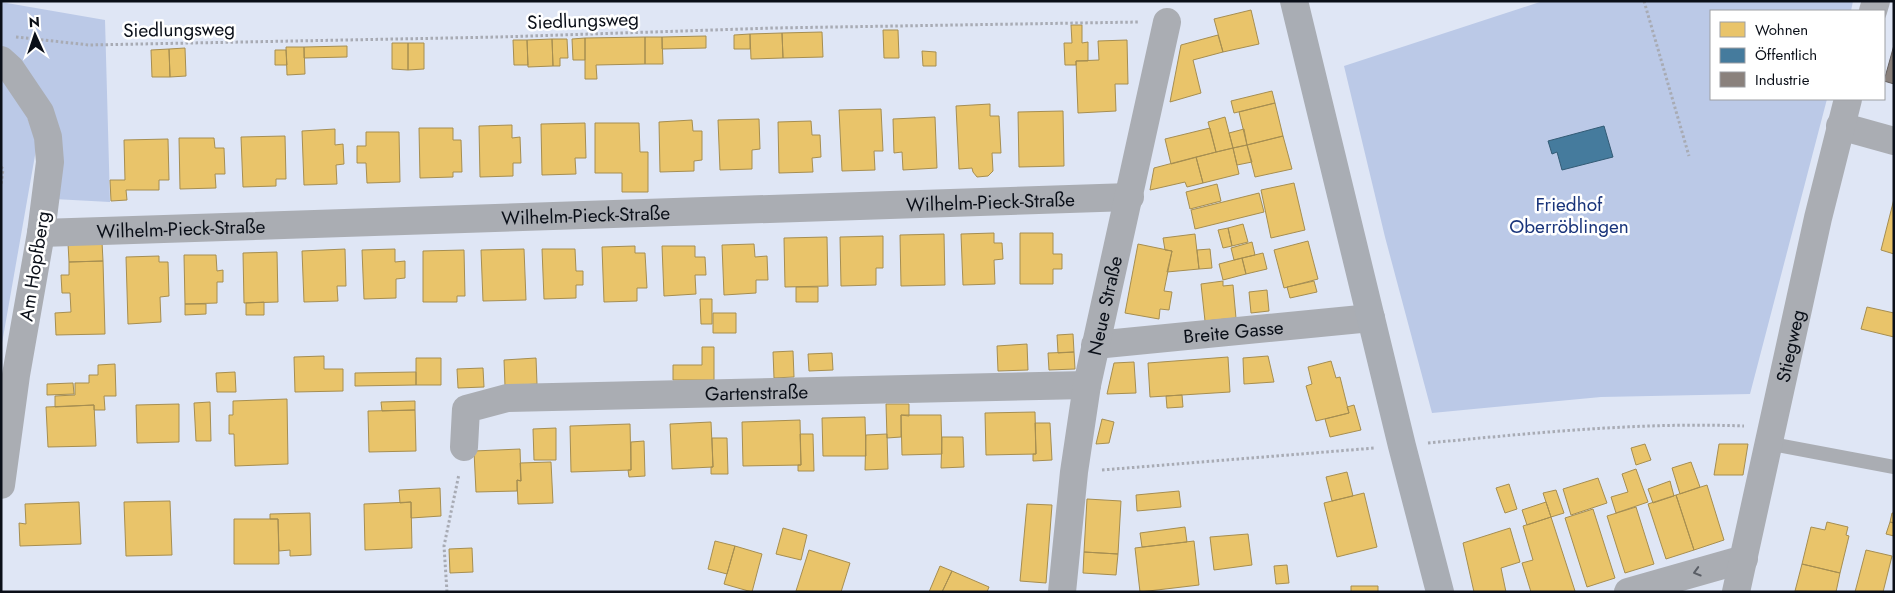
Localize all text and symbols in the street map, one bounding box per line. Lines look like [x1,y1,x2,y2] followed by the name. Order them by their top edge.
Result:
[527,5,639,36] street label: Siedlungsweg
[10,10,60,60] north arrow
[1710,10,1885,100] legend
[28,12,40,32] text: N
[123,15,235,44] street label: Siedlungsweg
[1755,19,1808,41] text: Wohnen
[1755,44,1817,66] text: Öffentlich
[1755,69,1810,91] text: Industrie
[906,186,1076,218] street label: Wilhelm-Pieck-Straße
[1509,191,1629,240] park label: Friedhof Oberröblingen
[501,199,671,232] street label: Wilhelm-Pieck-Straße
[12,209,57,323] street label: Am Hopfberg
[96,213,266,245] street label: Wilhelm-Pieck-Straße
[1081,253,1129,358] street label: Neue Straße
[1769,307,1812,385] street label: Stiegweg
[1182,314,1285,350] street label: Breite Gasse
[705,378,809,408] street label: Gartenstraße
[1692,566,1701,577] one-way arrow

